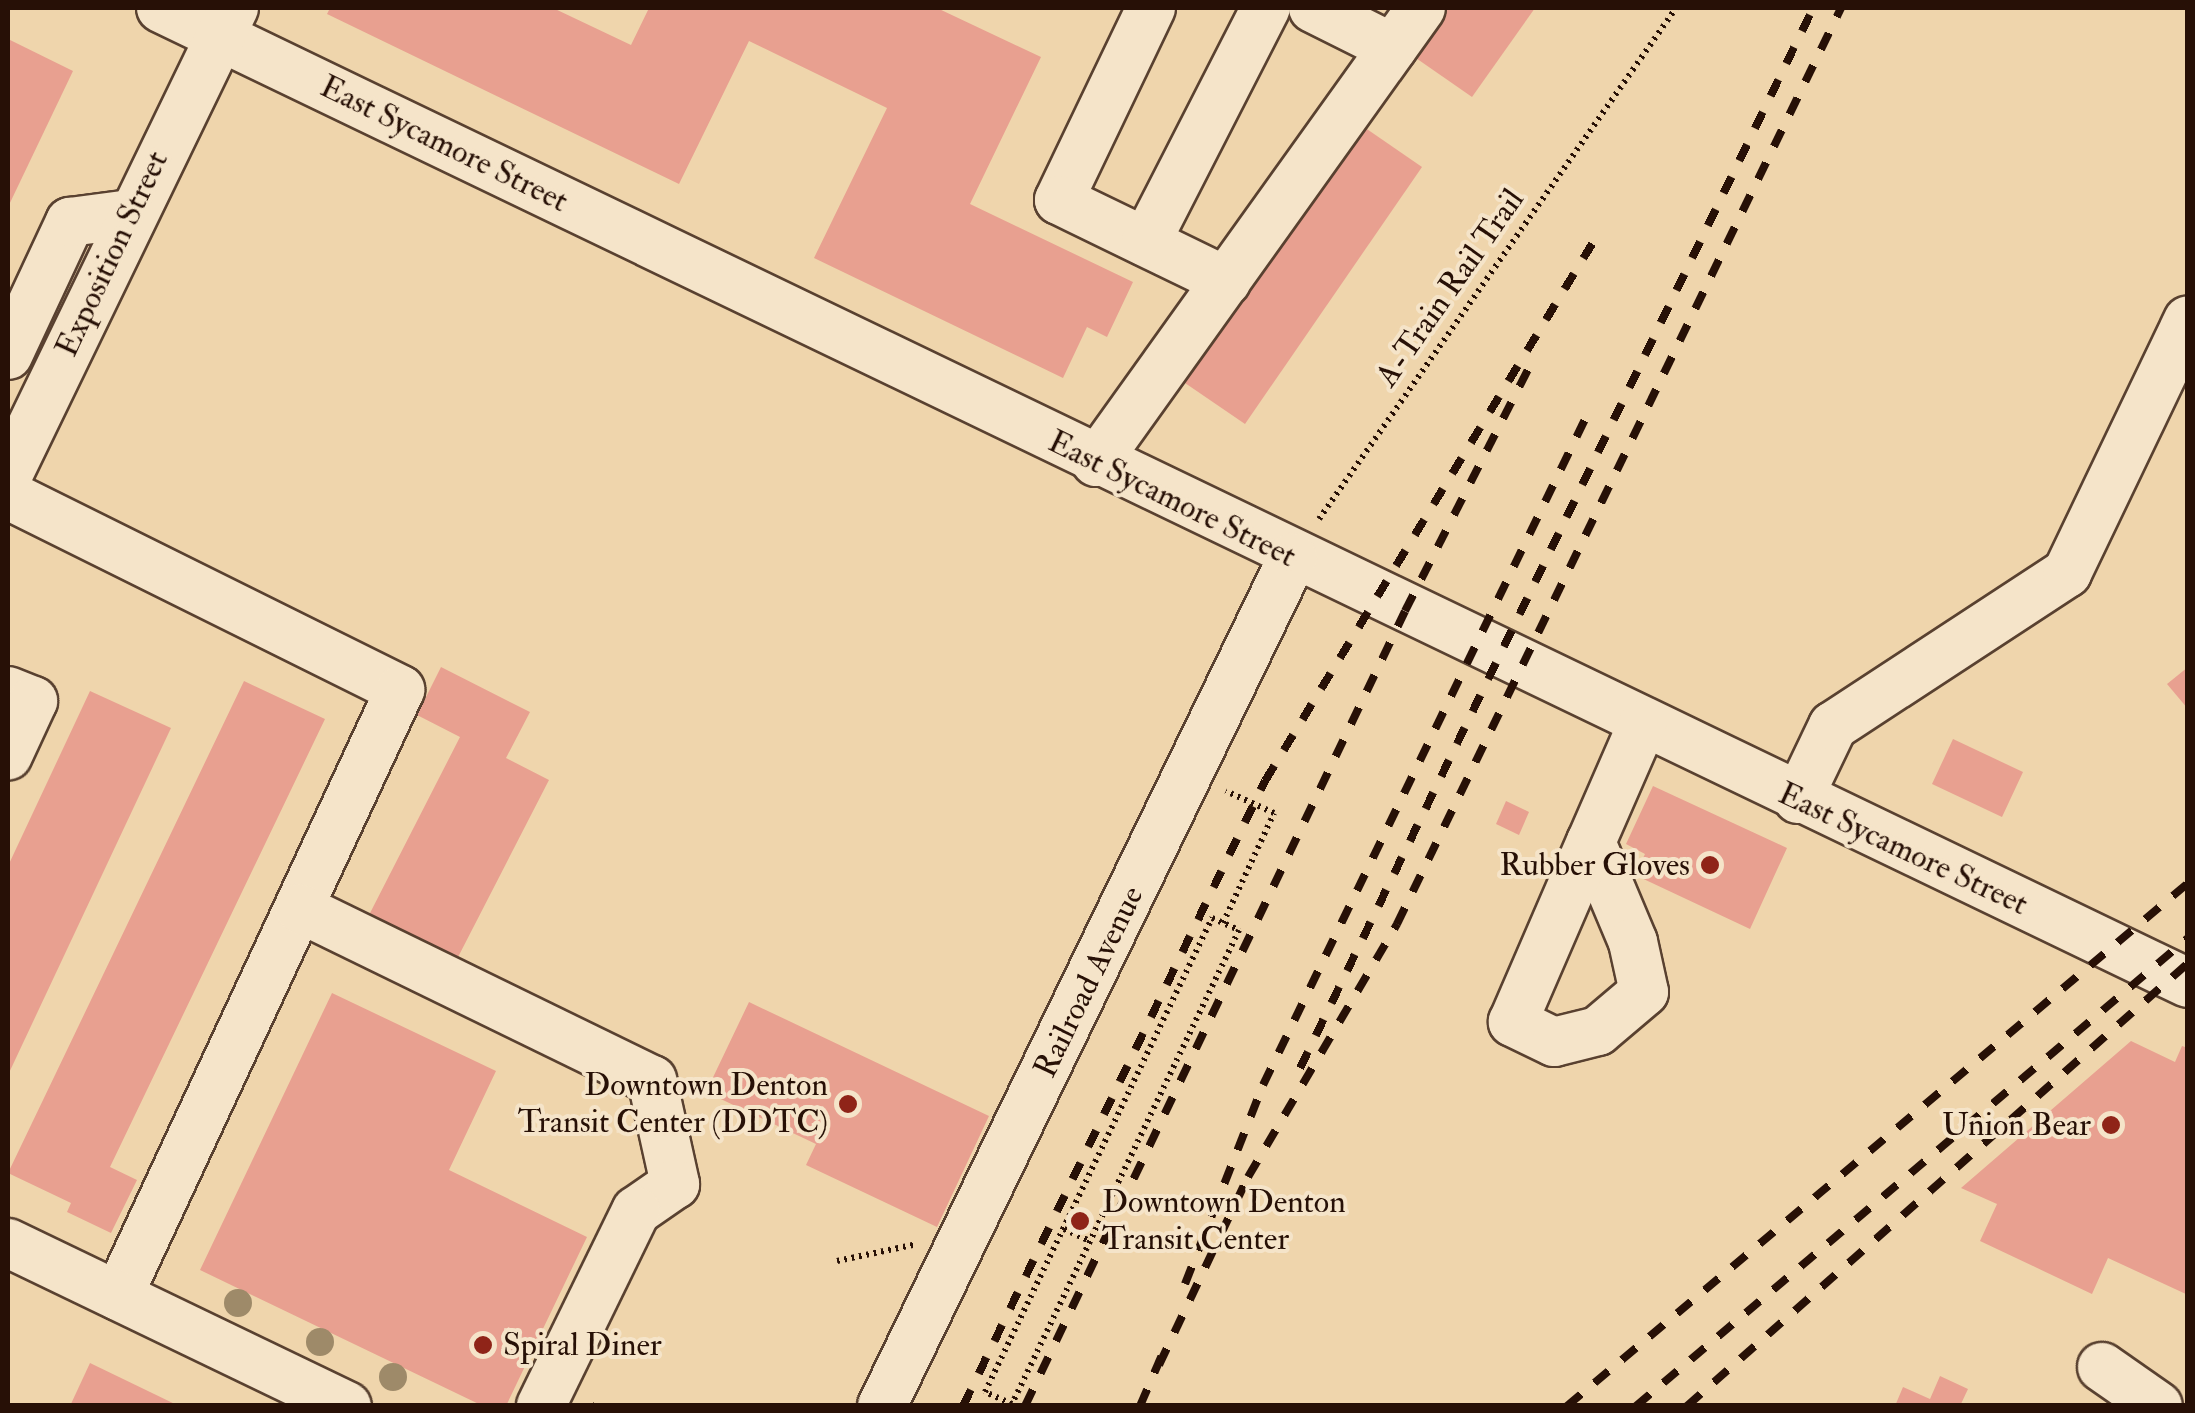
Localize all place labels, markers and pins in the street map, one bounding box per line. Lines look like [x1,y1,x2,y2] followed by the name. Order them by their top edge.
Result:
[1500,846,1690,884] place label: Rubber Gloves
[1699,854,1721,876] marker: Rubber Gloves
[518,1067,828,1142] place label: Downtown Denton Transit Center (DDTC)
[837,1093,859,1115] marker: Downtown Denton Transit Center (DDTC)
[1942,1106,2091,1144] place label: Union Bear
[2100,1114,2122,1136] marker: Union Bear
[1102,1184,1346,1259] place label: Downtown Denton Transit Center
[1067,1208,1093,1234] marker: Downtown Denton Transit Center
[503,1326,662,1364] place label: Spiral Diner
[472,1334,494,1356] marker: Spiral Diner

